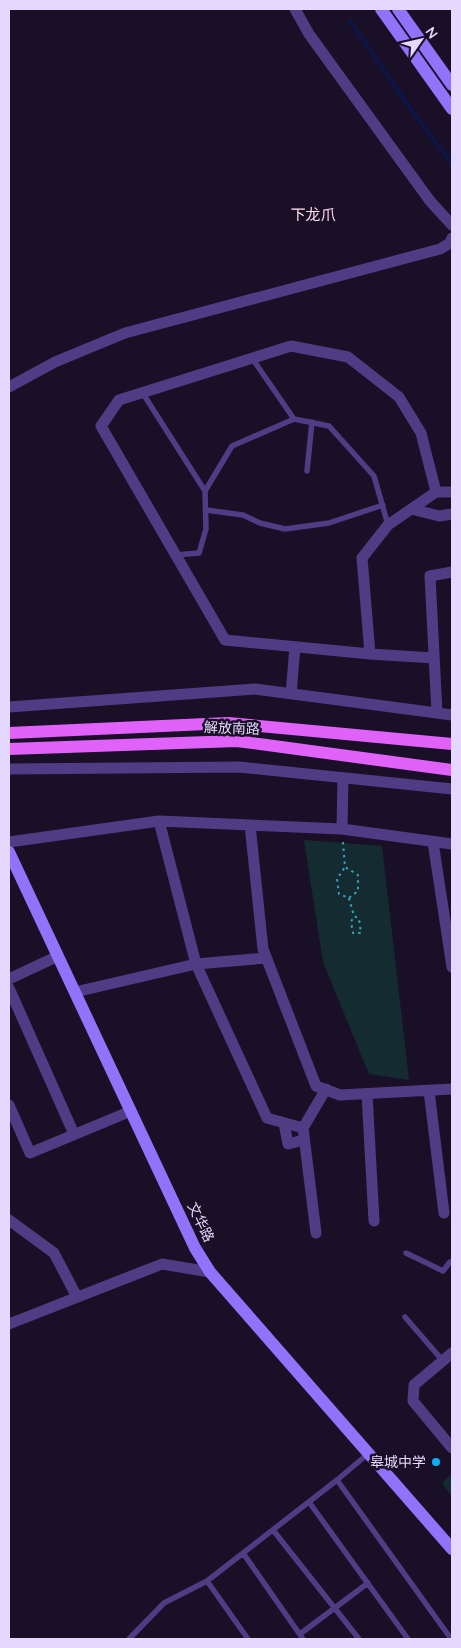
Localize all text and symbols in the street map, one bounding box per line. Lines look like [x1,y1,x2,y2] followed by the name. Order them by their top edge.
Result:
[396,15,446,65] north arrow
[421,23,442,42] text: N
[290,205,336,224] district label: 下龙爪
[204,718,260,738] street label: 解放南路
[184,1199,218,1245] street label: 文华路
[370,1453,426,1471] place label: 皋城中学
[430,1456,442,1468] marker: 皋城中学

